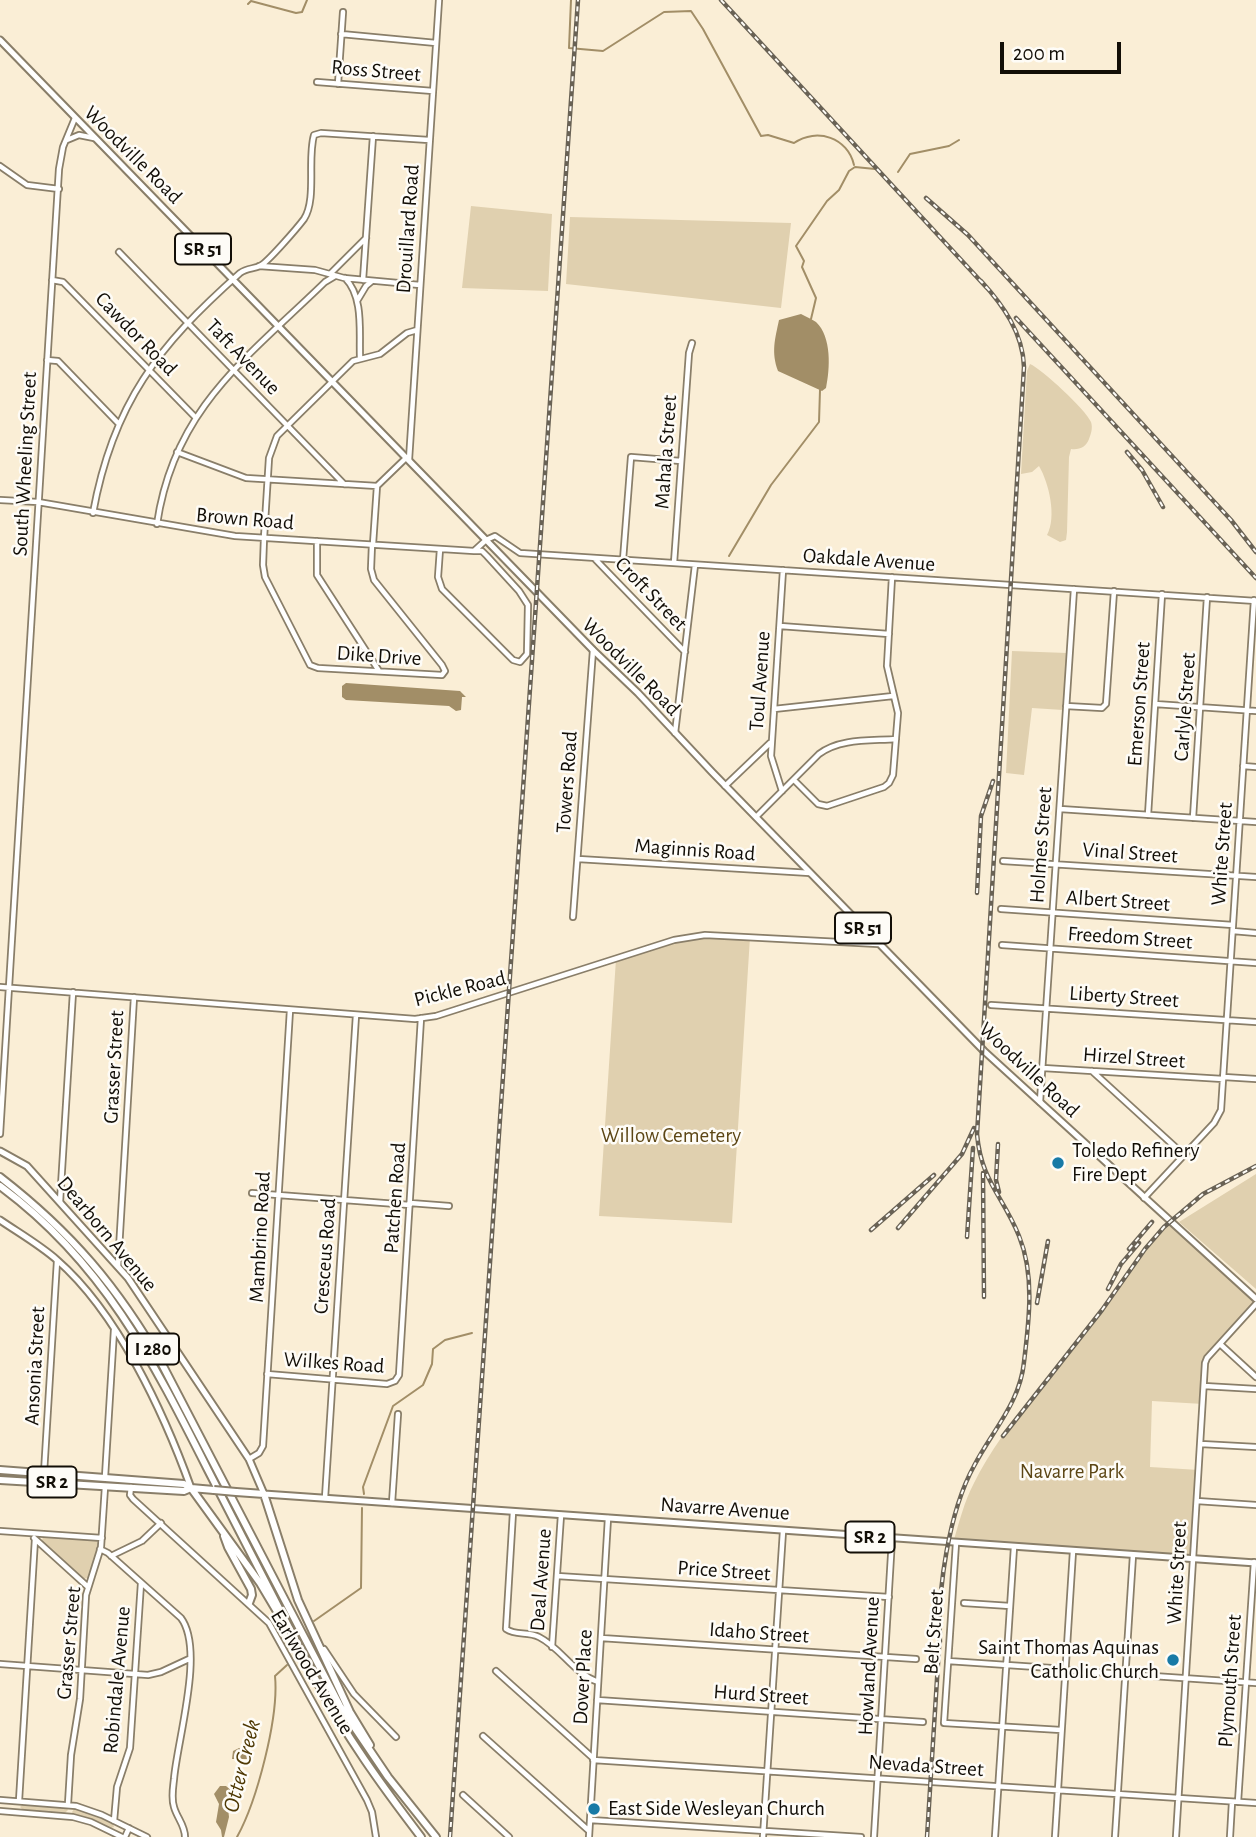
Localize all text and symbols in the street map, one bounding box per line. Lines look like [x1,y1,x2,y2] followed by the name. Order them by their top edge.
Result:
[1004,28,1125,72] scale bar
[1013,43,1065,64] text: 200 m
[330,55,422,87] street label: Ross Street
[79,101,187,209] street label: Woodville Road
[391,164,425,294] street label: Drouillard Road
[175,233,231,264] road number: SR 51
[90,287,182,381] street label: Cawdor Road
[200,314,286,400] street label: Taft Avenue
[8,371,42,557] street label: South Wheeling Street
[649,394,683,510] street label: Mahala Street
[195,502,295,536] street label: Brown Road
[802,543,936,577] street label: Oakdale Avenue
[610,552,692,636] street label: Croft Street
[577,613,685,721] street label: Woodville Road
[744,630,776,732] street label: Toul Avenue
[336,640,422,672] street label: Dike Drive
[1122,641,1156,767] street label: Emerson Street
[1169,652,1201,762] street label: Carlyle Street
[551,730,583,834] street label: Towers Road
[1024,786,1058,904] street label: Holmes Street
[1206,801,1238,907] street label: White Street
[634,833,756,867] street label: Maginnis Road
[1081,837,1179,869] street label: Vinal Street
[1065,885,1171,917] street label: Albert Street
[835,912,891,944] road number: SR 51
[1067,921,1193,955] street label: Freedom Street
[411,965,509,1013] street label: Pickle Road
[1068,981,1180,1013] street label: Liberty Street
[98,1010,130,1124] street label: Grasser Street
[973,1017,1085,1123] street label: Woodville Road
[1082,1042,1186,1074] street label: Hirzel Street
[601,1123,741,1149] park label: Willow Cemetery
[1072,1138,1199,1188] place label: Toledo Refinery Fire Dept
[379,1142,411,1254] street label: Patchen Road
[1050,1155,1066,1171] marker: Toledo Refinery Fire Dept
[51,1171,163,1297] street label: Dearborn Avenue
[244,1171,276,1303] street label: Mambrino Road
[308,1197,342,1315] street label: Cresceus Road
[19,1306,51,1426] street label: Ansonia Street
[127,1334,179,1364] road number: I 280
[283,1347,385,1379] street label: Wilkes Road
[1020,1459,1124,1485] park label: Navarre Park
[28,1466,76,1498] road number: SR 2
[660,1492,790,1526] street label: Navarre Avenue
[1162,1521,1192,1625] street label: White Street
[846,1522,894,1553] road number: SR 2
[525,1528,557,1632] street label: Deal Avenue
[677,1555,771,1587] street label: Price Street
[52,1585,86,1701] street label: Grasser Street
[918,1588,950,1676] street label: Belt Street
[853,1596,885,1736] street label: Howland Avenue
[98,1605,136,1755] street label: Robindale Avenue
[265,1605,359,1739] street label: Earlwood Avenue
[1213,1614,1247,1748] street label: Plymouth Street
[708,1617,810,1649] street label: Idaho Street
[568,1629,598,1725] street label: Dover Place
[978,1635,1159,1685] place label: Saint Thomas Aquinas Catholic Church
[1165,1652,1181,1668] marker: Saint Thomas Aquinas Catholic Church
[713,1679,809,1711] street label: Hurd Street
[217,1717,267,1815] water label: Otter Creek
[868,1749,984,1783] street label: Nevada Street
[608,1796,825,1822] place label: East Side Wesleyan Church
[586,1801,602,1817] marker: East Side Wesleyan Church

